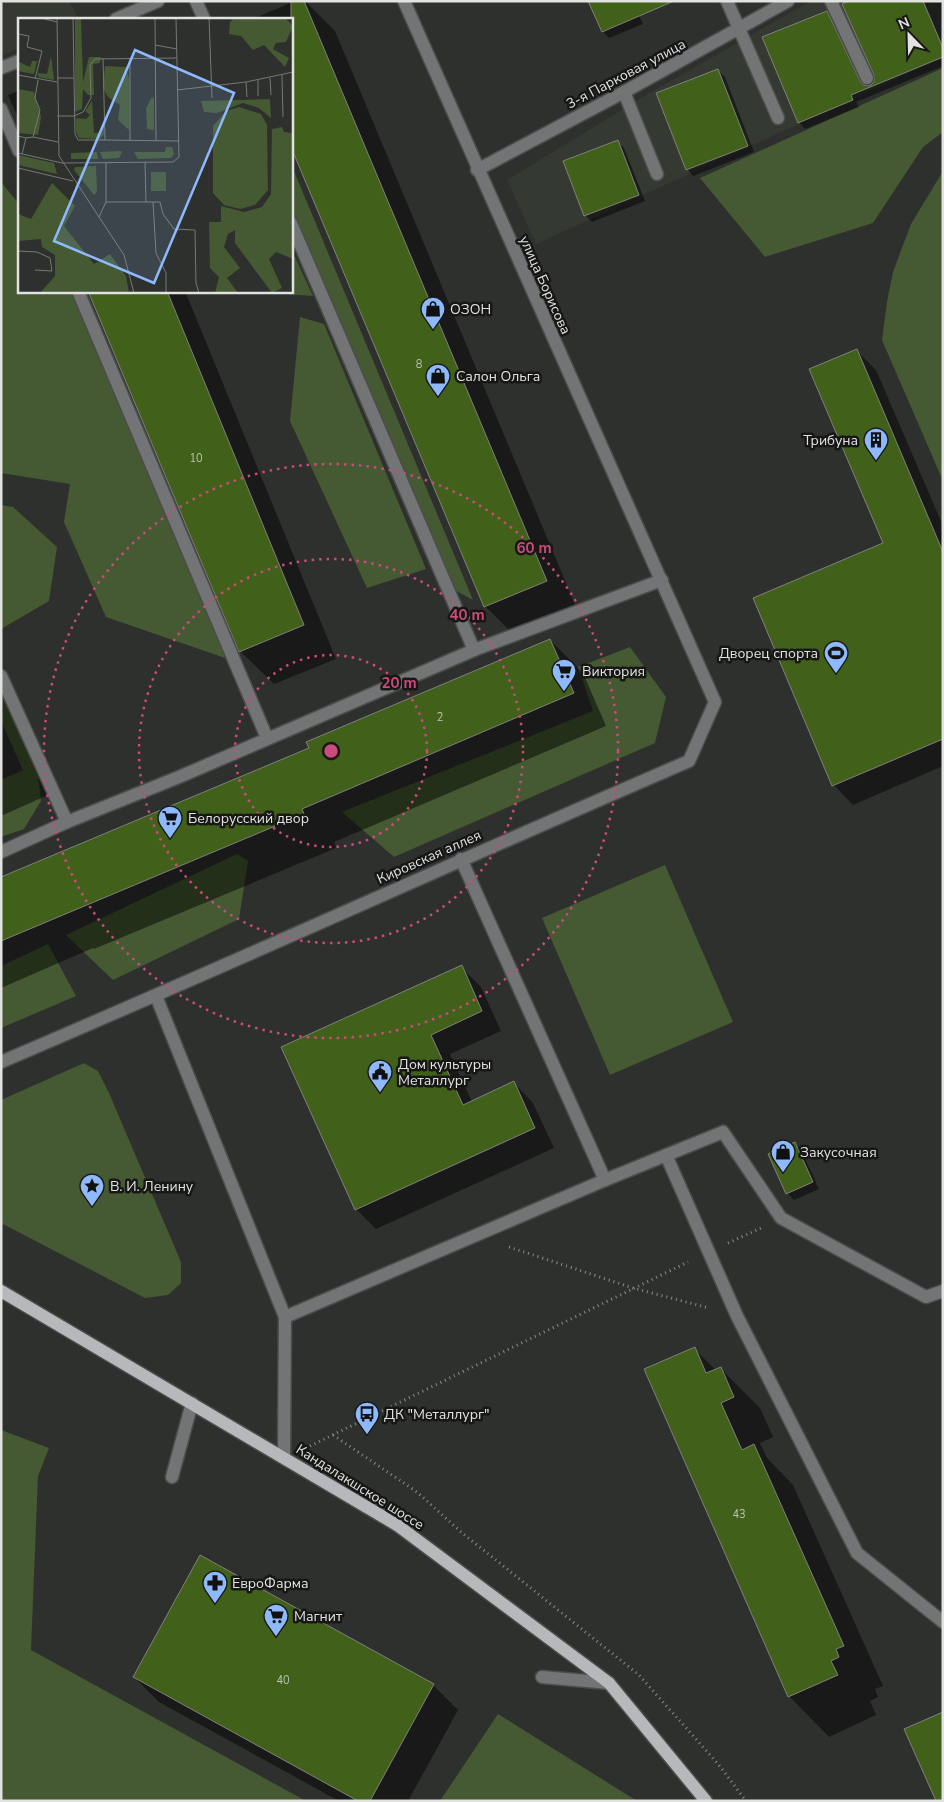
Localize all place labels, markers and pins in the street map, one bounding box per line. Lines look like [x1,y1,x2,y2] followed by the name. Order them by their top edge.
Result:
[420,296,446,330] shop icon: ОЗОН
[450,300,491,319] place label: ОЗОН
[425,363,451,397] shop icon: Салон Ольга
[456,367,540,386] place label: Салон Ольга
[863,427,889,461] building icon: Трибуна
[803,431,858,450] place label: Трибуна
[823,640,849,674] sports icon: Дворец спорта
[719,644,818,663] place label: Дворец спорта
[551,658,577,692] supermarket icon: Виктория
[582,662,645,681] place label: Виктория
[322,742,340,760] centre of rings
[157,805,183,839] supermarket icon: Белорусский двор
[188,809,309,828] place label: Белорусский двор
[398,1055,491,1090] place label: Дом культуры Металлург
[367,1059,393,1093] public building icon: Дом культуры Металлург
[770,1139,796,1173] shop icon: Закусочная
[800,1143,877,1162] place label: Закусочная
[79,1173,105,1207] place icon: В. И. Ленину
[110,1177,194,1196] place label: В. И. Ленину
[354,1401,380,1435] bus stop icon: ДК "Металлург"
[384,1405,490,1424] place label: ДК "Металлург"
[202,1570,228,1604] pharmacy icon: ЕвроФарма
[232,1574,309,1593] place label: ЕвроФарма
[263,1603,289,1637] supermarket icon: Магнит
[294,1607,343,1626] place label: Магнит

